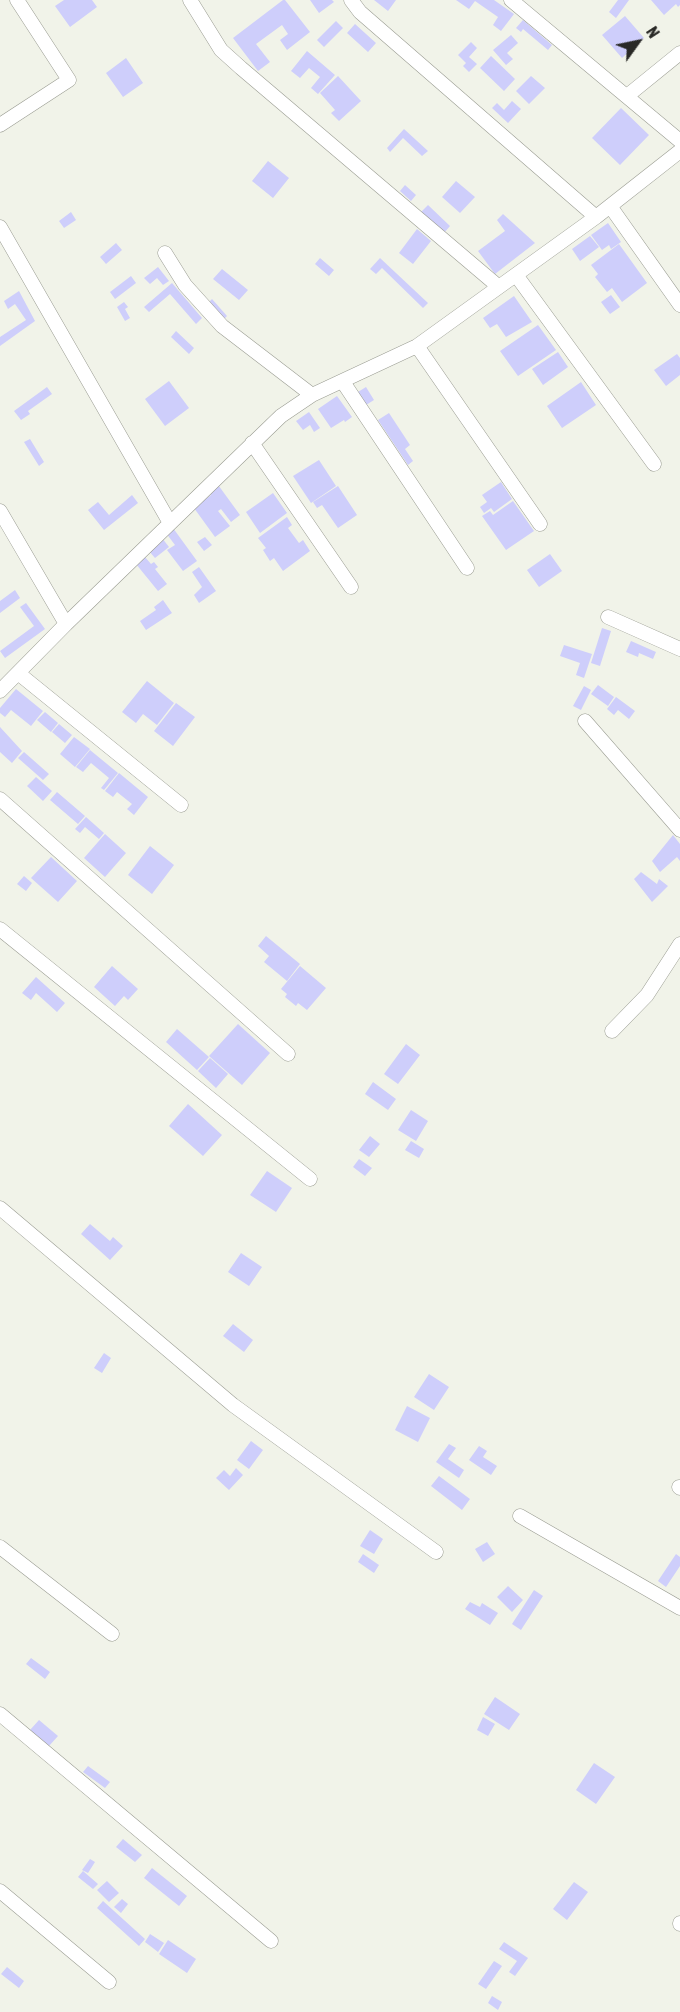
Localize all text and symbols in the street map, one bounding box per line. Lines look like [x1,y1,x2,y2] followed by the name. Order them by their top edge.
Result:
[608,12,668,72] north arrow
[643,23,663,41] text: N

